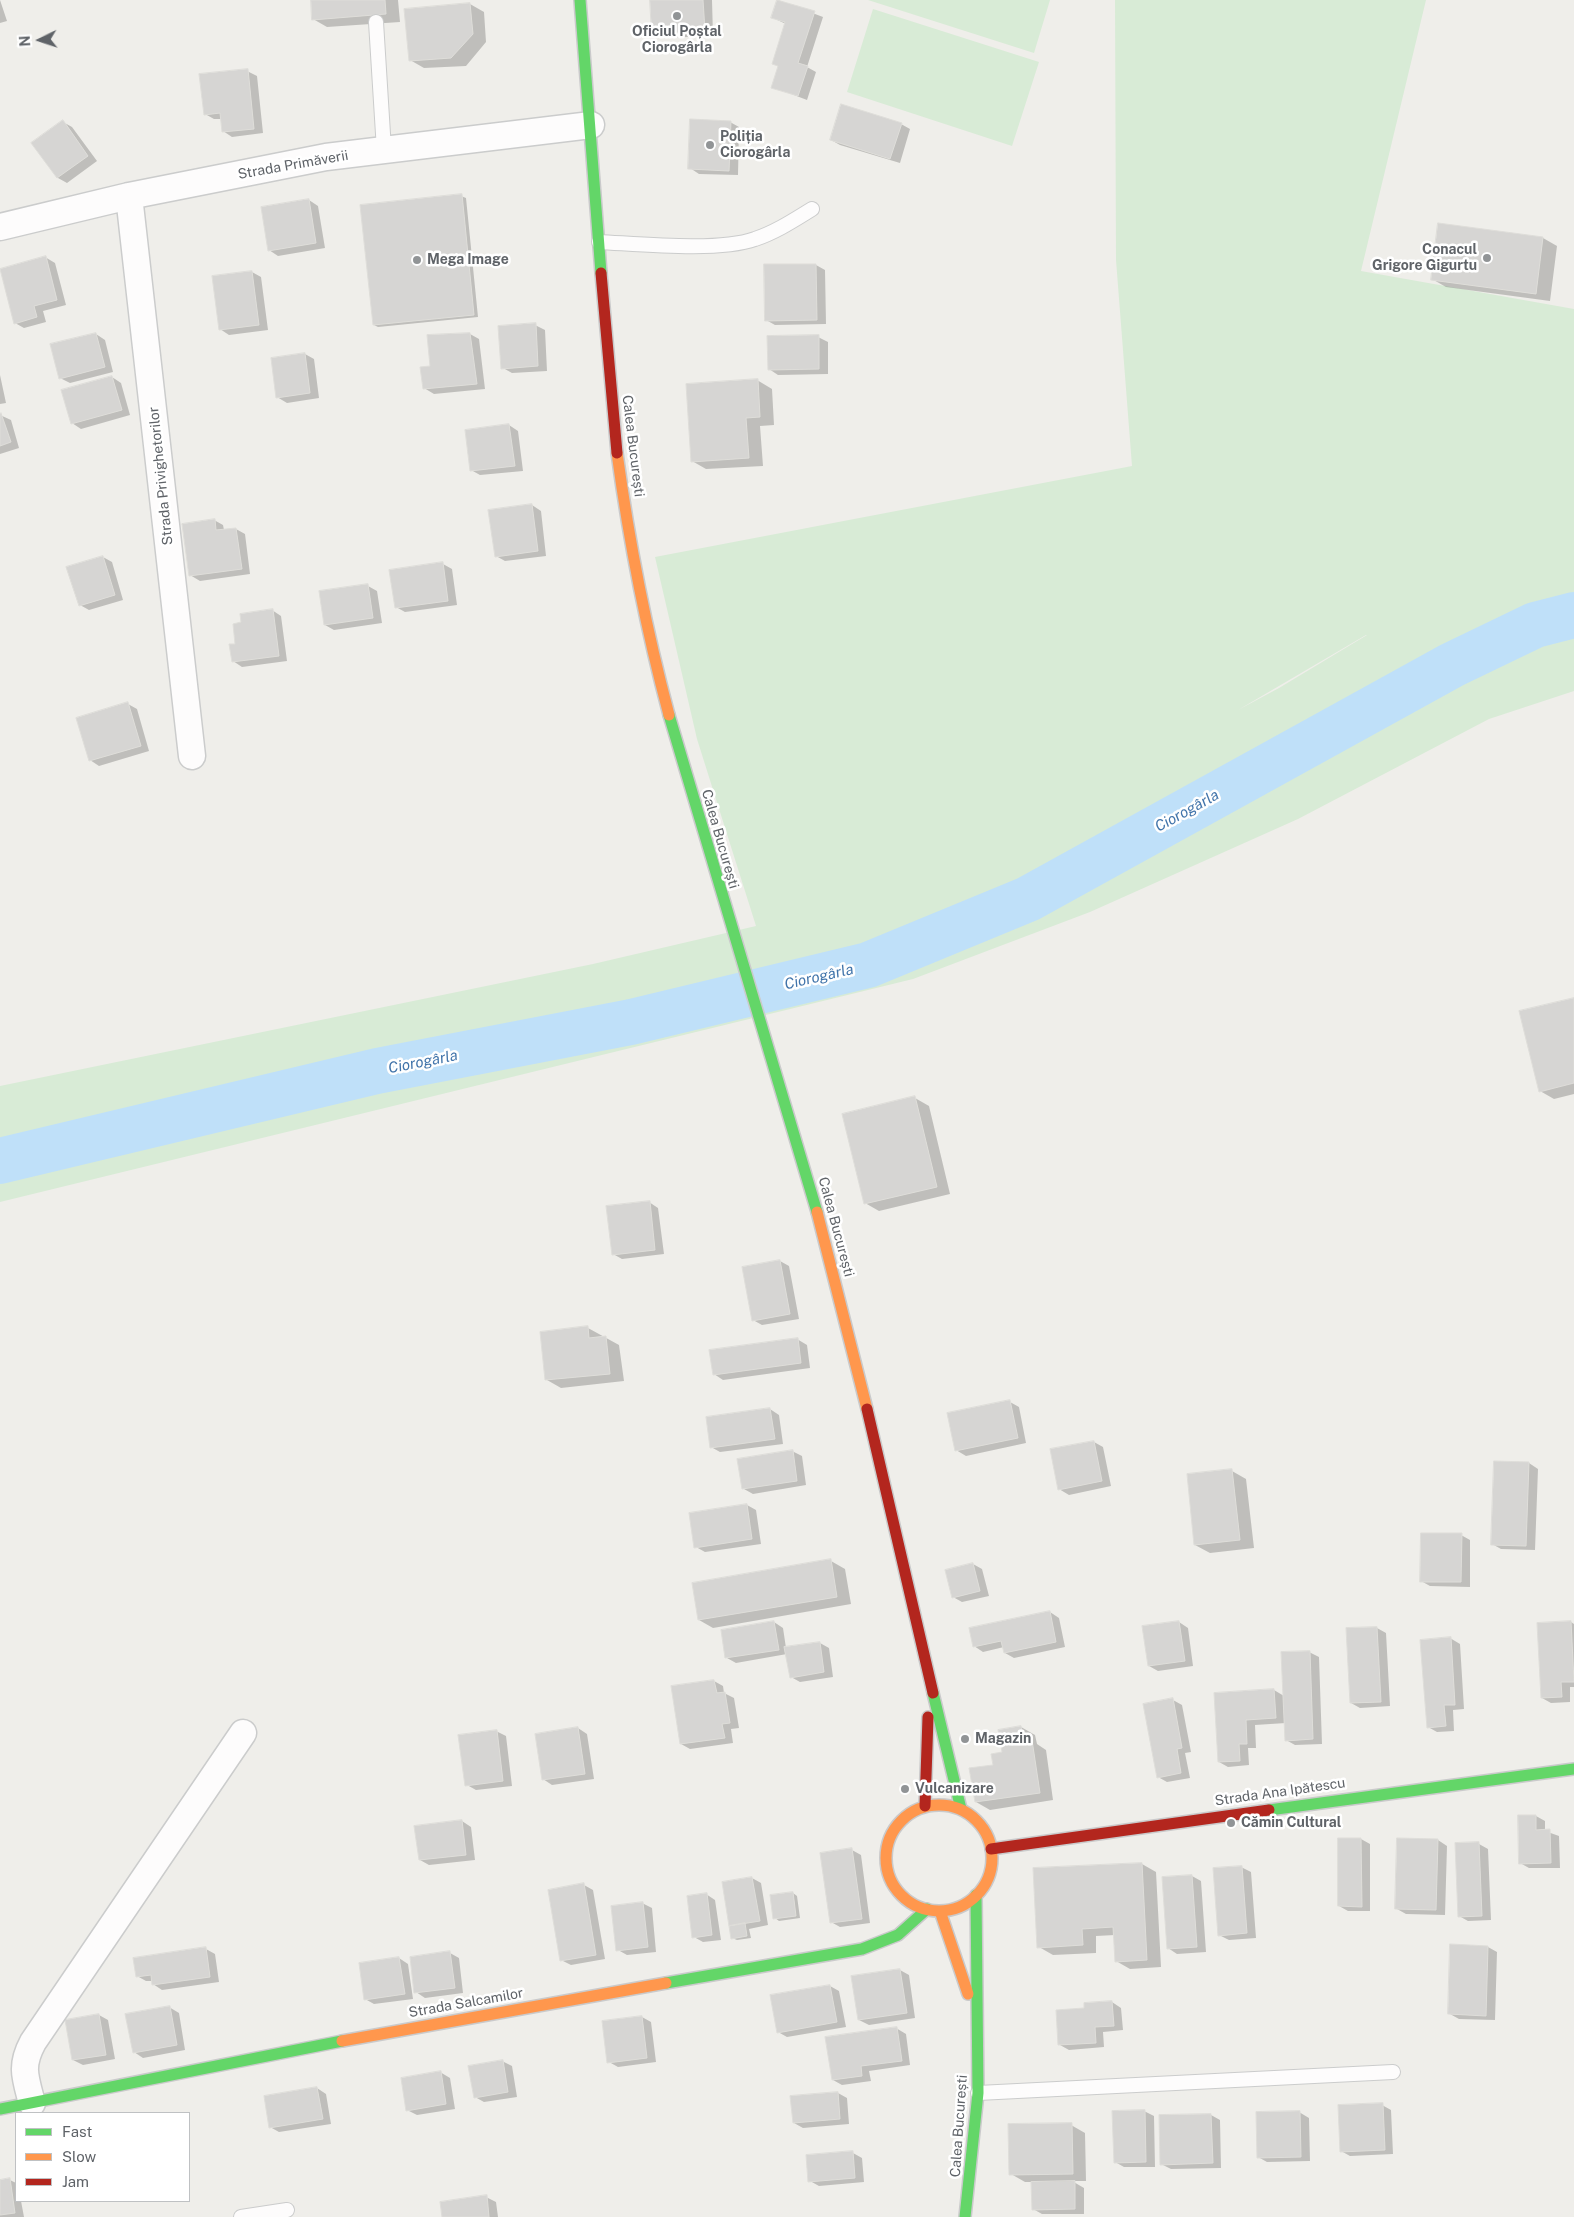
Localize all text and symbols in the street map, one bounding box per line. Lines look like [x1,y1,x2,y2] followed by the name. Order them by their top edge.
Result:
[671,10,683,22] marker: Oficiul Poștal Ciorogârla
[15,15,65,65] north arrow
[632,24,722,56] place label: Oficiul Poștal Ciorogârla
[17,35,33,47] text: N
[720,129,790,162] place label: Poliția Ciorogârla
[704,139,716,151] marker: Poliția Ciorogârla
[236,147,350,183] street label: Strada Primăverii
[1372,242,1477,274] place label: Conacul Grigore Gigurtu
[427,252,509,268] place label: Mega Image
[1481,252,1493,264] marker: Conacul Grigore Gigurtu
[411,254,423,266] marker: Mega Image
[618,394,648,498] street label: Calea București
[145,406,177,546] street label: Strada Privighetorilor
[1152,786,1222,836] water label: Ciorogârla
[698,787,742,891] street label: Calea București
[783,960,855,994] water label: Ciorogârla
[387,1046,459,1078] water label: Ciorogârla
[815,1175,857,1279] street label: Calea București
[975,1731,1031,1747] place label: Magazin
[959,1733,971,1745] marker: Magazin
[1214,1775,1346,1809] street label: Strada Ana Ipătescu
[915,1781,994,1797] place label: Vulcanizare
[899,1783,911,1795] marker: Vulcanizare
[1241,1815,1341,1831] place label: Cămin Cultural
[1225,1817,1237,1829] marker: Cămin Cultural
[407,1985,525,2021] street label: Strada Salcamilor
[947,2074,971,2178] street label: Calea București
[15,2112,190,2202] legend
[62,2123,92,2140] text: Fast
[62,2148,96,2165] text: Slow
[62,2173,89,2190] text: Jam

